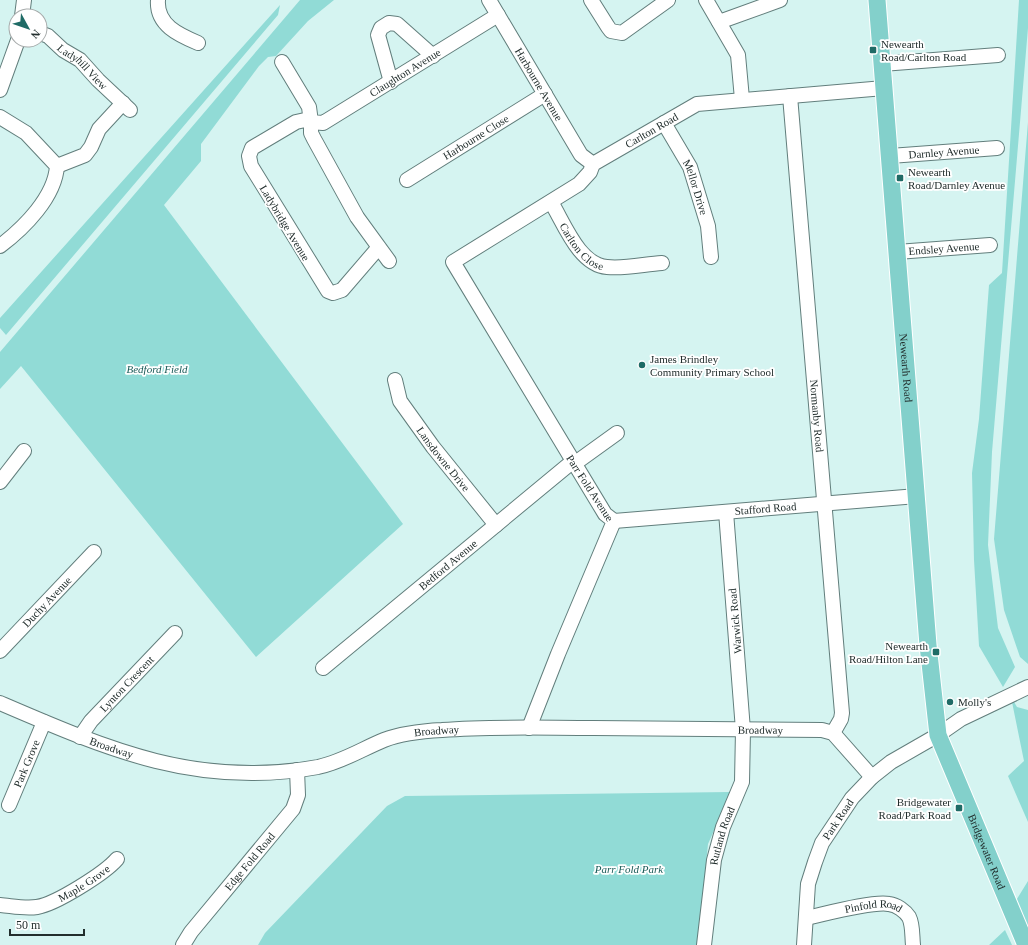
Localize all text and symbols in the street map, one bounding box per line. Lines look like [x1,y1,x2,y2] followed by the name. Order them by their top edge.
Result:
[8,8,48,48] north arrow
[28,28,43,41] text: N
[881,38,967,63] place label: Newearth Road/Carlton Road
[55,42,110,92] street label: Ladyhill View
[868,45,878,55] marker: Newearth Road/Carlton Road
[367,46,443,99] street label: Claughton Avenue
[513,46,565,123] street label: Harbourne Avenue
[623,110,680,150] street label: Carlton Road
[441,112,511,162] street label: Harbourne Close
[908,143,980,161] street label: Darnley Avenue
[681,157,710,216] street label: Mellor Drive
[908,166,1005,191] place label: Newearth Road/Darnley Avenue
[895,173,905,183] marker: Newearth Road/Darnley Avenue
[258,183,312,263] street label: Ladybridge Avenue
[557,221,605,272] street label: Carlton Close
[908,240,980,257] street label: Endsley Avenue
[897,333,915,403] street label: Newearth Road
[650,353,774,378] place label: James Brindley Community Primary School
[637,360,647,370] marker: James Brindley Community Primary School
[127,363,188,375] park label: Bedford Field
[808,379,826,453] street label: Normanby Road
[414,424,472,494] street label: Lansdowne Drive
[564,453,616,524] street label: Parr Fold Avenue
[734,500,797,517] street label: Stafford Road
[416,537,479,592] street label: Bedford Avenue
[20,574,74,629] street label: Duchy Avenue
[726,587,744,654] street label: Warwick Road
[849,640,928,665] place label: Newearth Road/Hilton Lane
[931,647,941,657] marker: Newearth Road/Hilton Lane
[97,653,156,714] street label: Lynton Crescent
[958,696,991,708] place label: Molly's
[945,697,955,707] marker: Molly's
[413,723,460,738] street label: Broadway
[738,724,784,736] street label: Broadway
[88,735,135,761] street label: Broadway
[11,738,42,789] street label: Park Grove
[820,796,856,842] street label: Park Road
[879,796,951,821] place label: Bridgewater Road/Park Road
[954,803,964,813] marker: Bridgewater Road/Park Road
[707,804,737,866] street label: Rutland Road
[966,812,1008,891] street label: Bridgewater Road
[222,830,277,893] street label: Edge Fold Road
[56,862,112,904] street label: Maple Grove
[594,863,664,875] park label: Parr Fold Park
[844,898,905,915] street label: Pinfold Road
[10,911,84,937] scale bar
[16,918,41,932] text: 50 m

